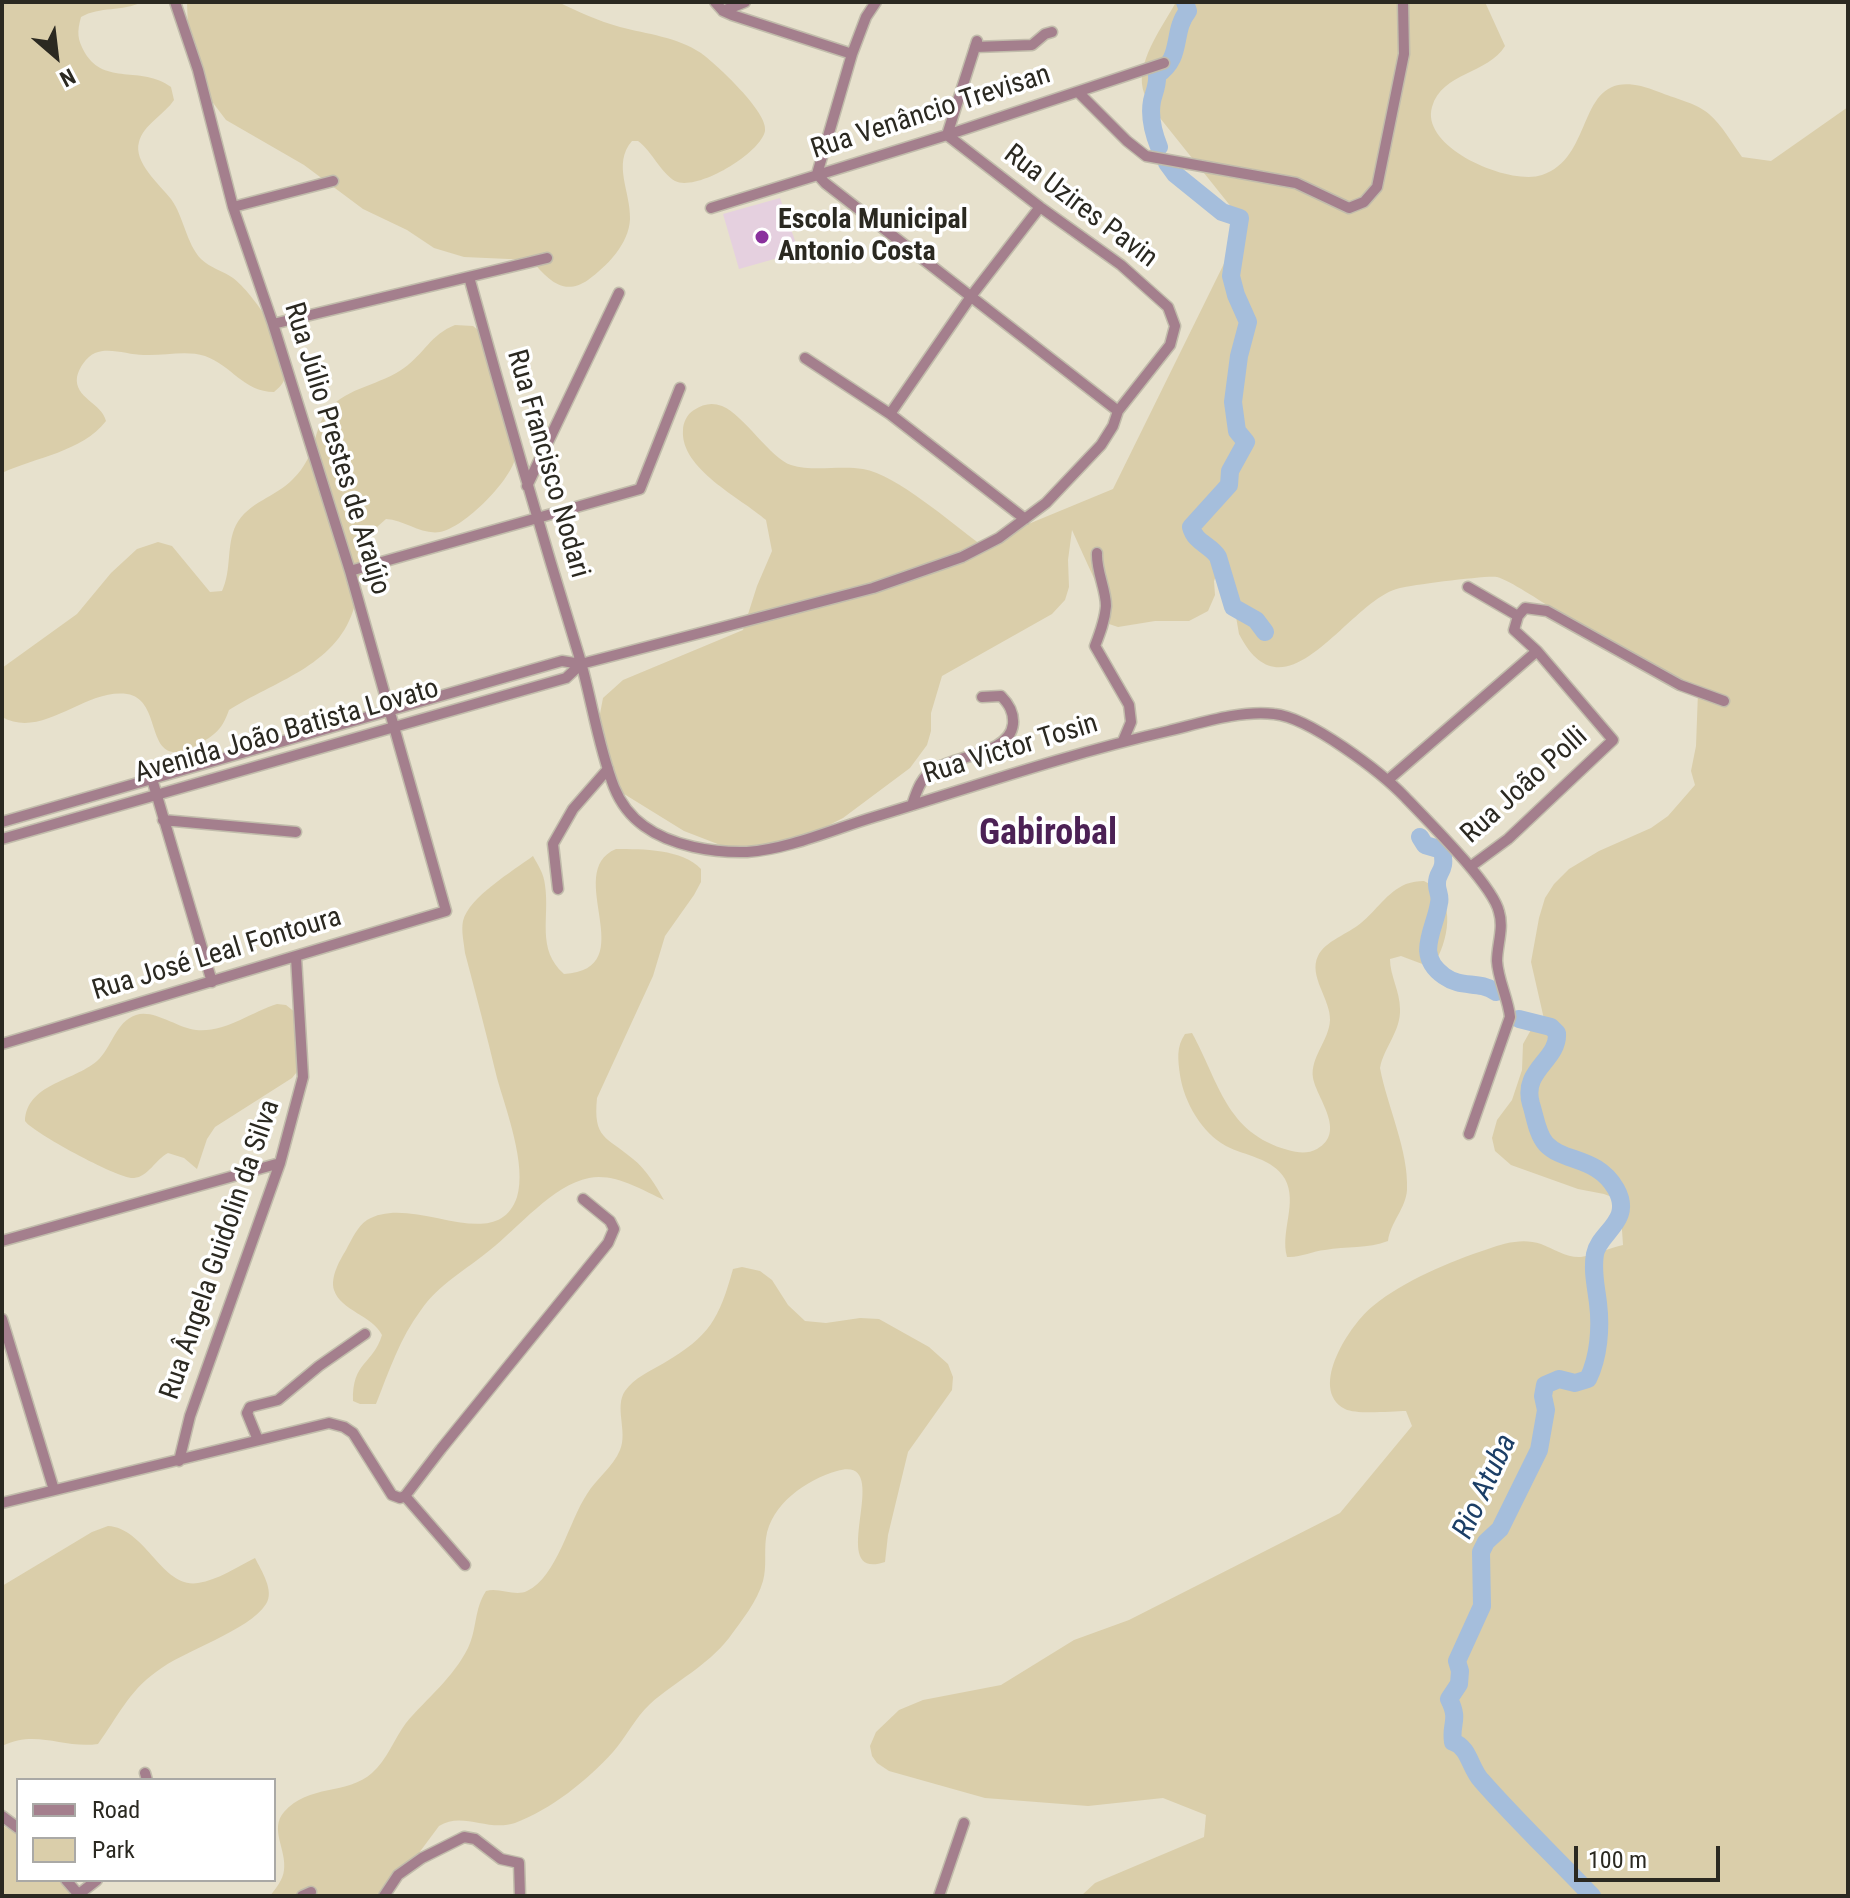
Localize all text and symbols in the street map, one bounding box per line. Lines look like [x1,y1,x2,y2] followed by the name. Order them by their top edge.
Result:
[16,16,96,96] north arrow
[807,58,1055,168] street label: Rua Venâncio Trevisan
[56,63,79,92] text: N
[996,138,1164,276] street label: Rua Uzires Pavin
[778,204,968,270] place label: Escola Municipal Antonio Costa
[753,228,771,246] marker: Escola Municipal Antonio Costa
[276,299,396,599] street label: Rua Júlio Prestes de Araújo
[498,346,596,582] street label: Rua Francisco Nodari
[131,673,443,791] street label: Avenida João Batista Lovato
[920,708,1102,792] street label: Rua Victor Tosin
[1455,721,1595,851] street label: Rua João Polli
[979,813,1117,857] district label: Gabirobal
[88,901,346,1009] street label: Rua José Leal Fontoura
[154,1096,288,1404] street label: Rua Ângela Guidolin da Silva
[1446,1429,1526,1545] water label: Rio Atuba
[16,1778,276,1882] legend
[92,1796,140,1824] text: Road
[1578,1830,1724,1880] scale bar
[92,1836,135,1864] text: Park
[1588,1846,1647,1874] text: 100 m

